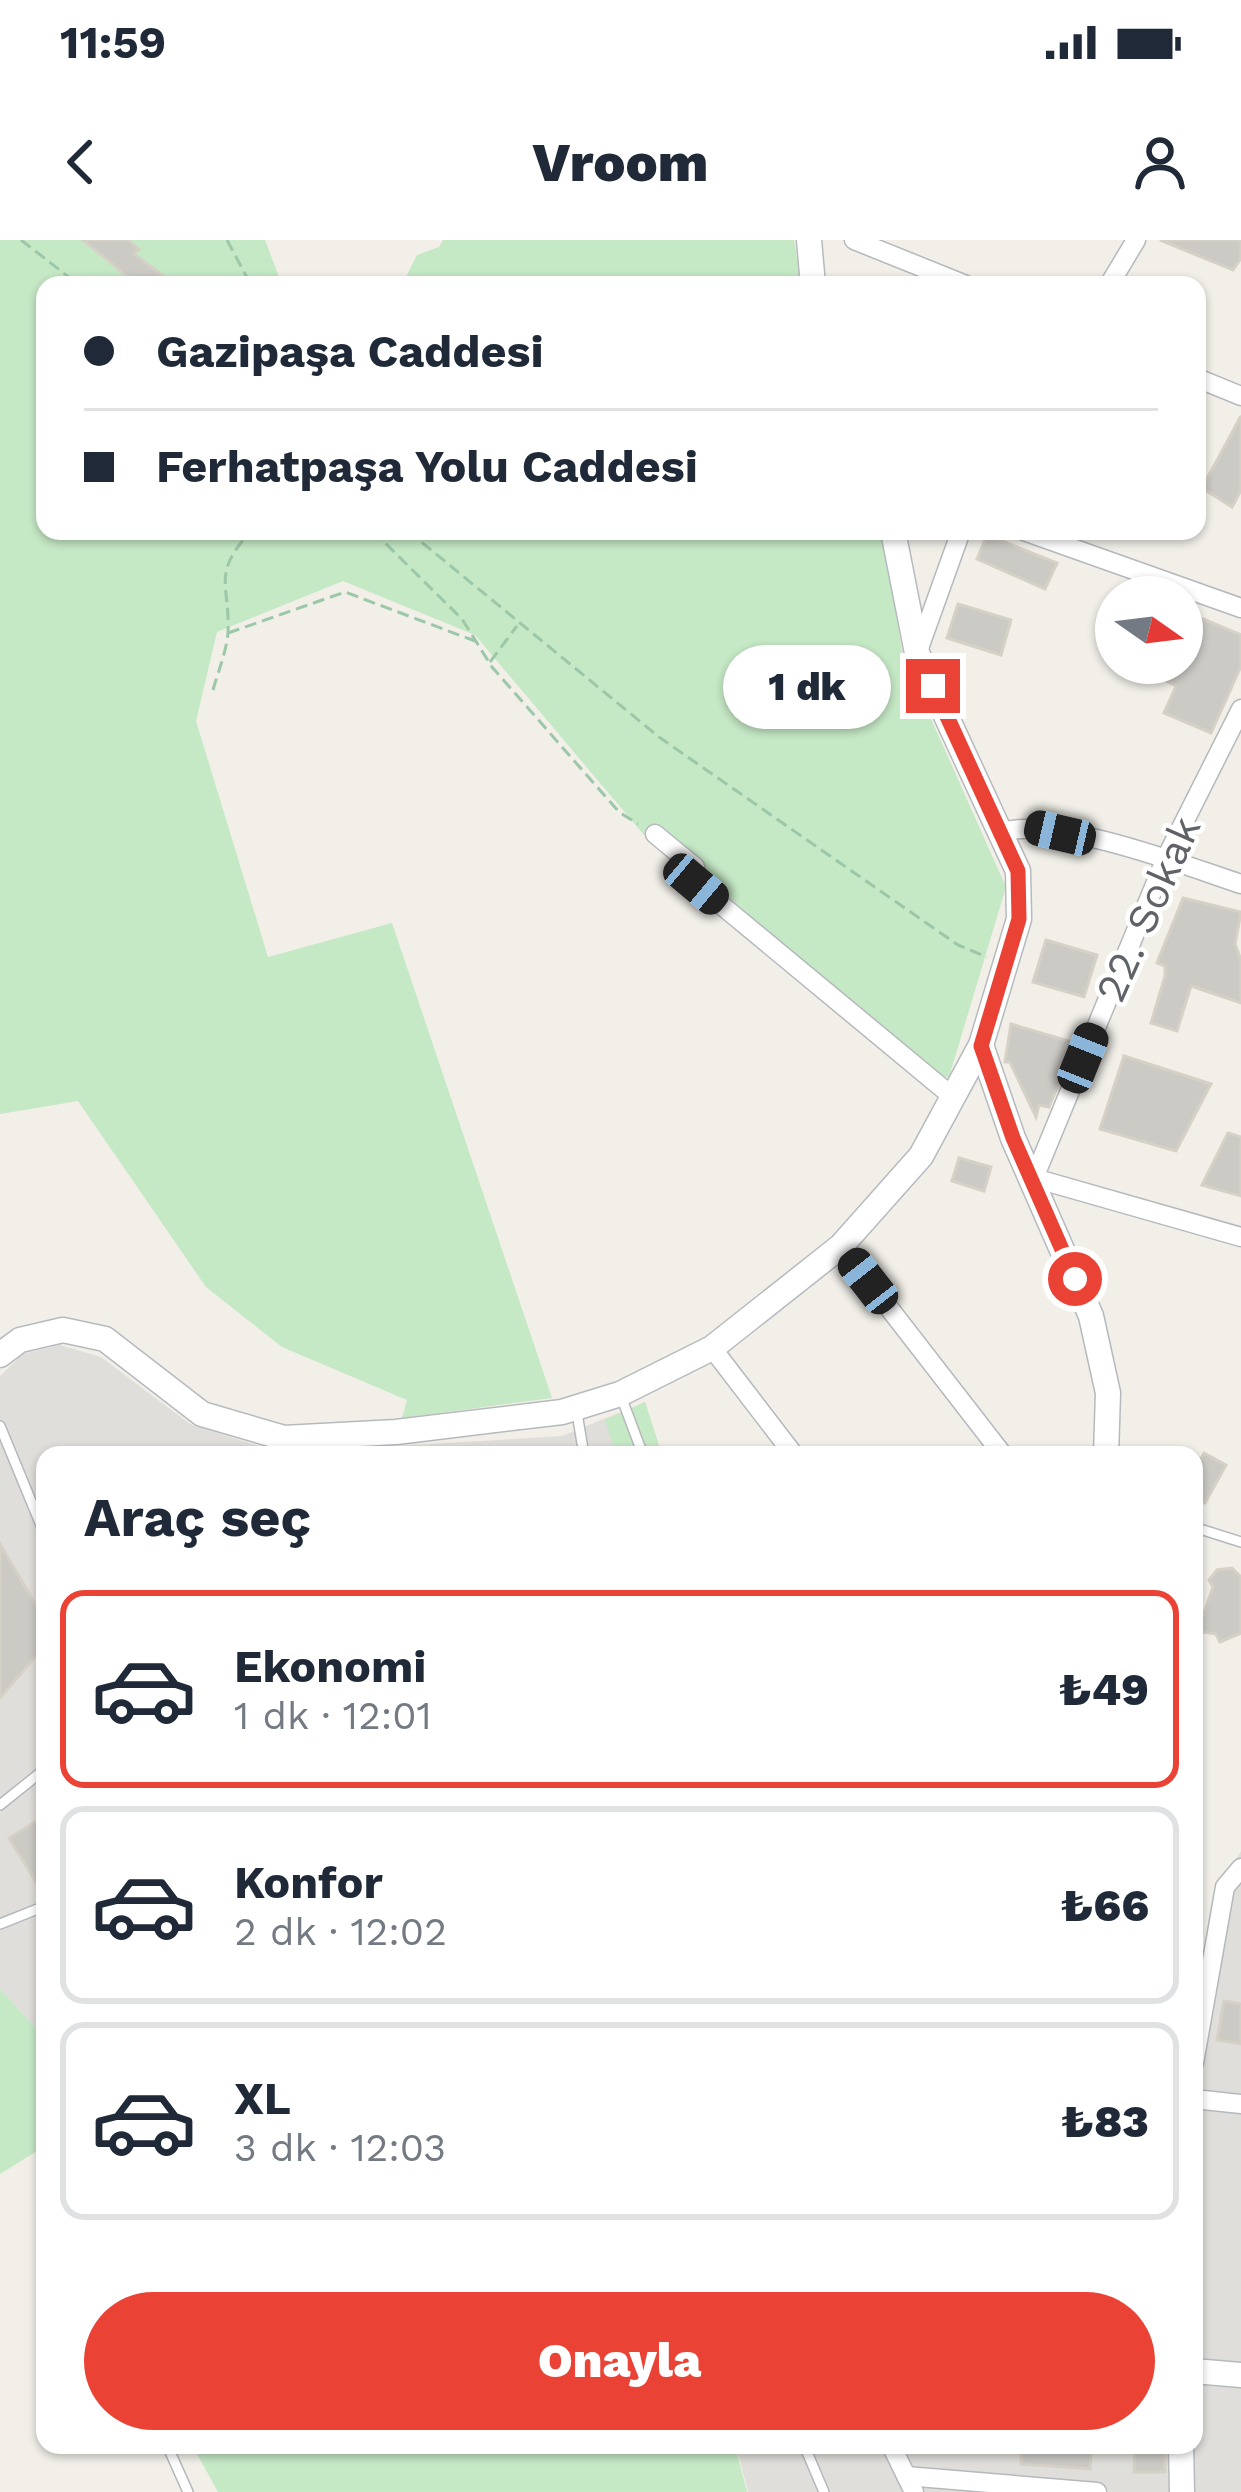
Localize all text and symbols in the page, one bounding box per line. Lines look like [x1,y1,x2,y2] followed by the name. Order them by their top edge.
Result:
[60,16,166,69] text: 11:59
[48,129,114,195] icon: back
[1127,129,1193,195] icon: person
[533,131,708,194] text: Vroom
[156,325,544,378] text: Gazipaşa Caddesi
[156,440,698,493] text: Ferhatpaşa Yolu Caddesi
[1095,576,1203,684] north arrow
[1095,576,1203,684] map controls
[723,644,891,728] callout: 1 dk
[906,659,960,713] route end
[768,664,846,709] text: 1 dk
[1021,807,1099,859] car
[1085,809,1211,1009] street label: 22. Sokak
[657,847,735,921] car
[1053,1018,1113,1098] car
[832,1242,904,1320] car
[1048,1252,1102,1306] route start
[84,1486,311,1549] text: Araç seç
[90,1635,198,1743] icon: car
[234,1640,426,1693] text: Ekonomi
[1059,1663,1149,1716] text: ₺49
[234,1693,432,1738] text: 1 dk · 12:01
[90,1851,198,1959] icon: car
[234,1856,383,1909] text: Konfor
[1060,1879,1149,1932] text: ₺66
[234,1909,447,1954] text: 2 dk · 12:02
[90,2067,198,2175] icon: car
[234,2072,291,2125] text: XL
[1061,2095,1149,2148] text: ₺83
[234,2125,446,2170] text: 3 dk · 12:03
[84,2292,1155,2430] button: Onayla

